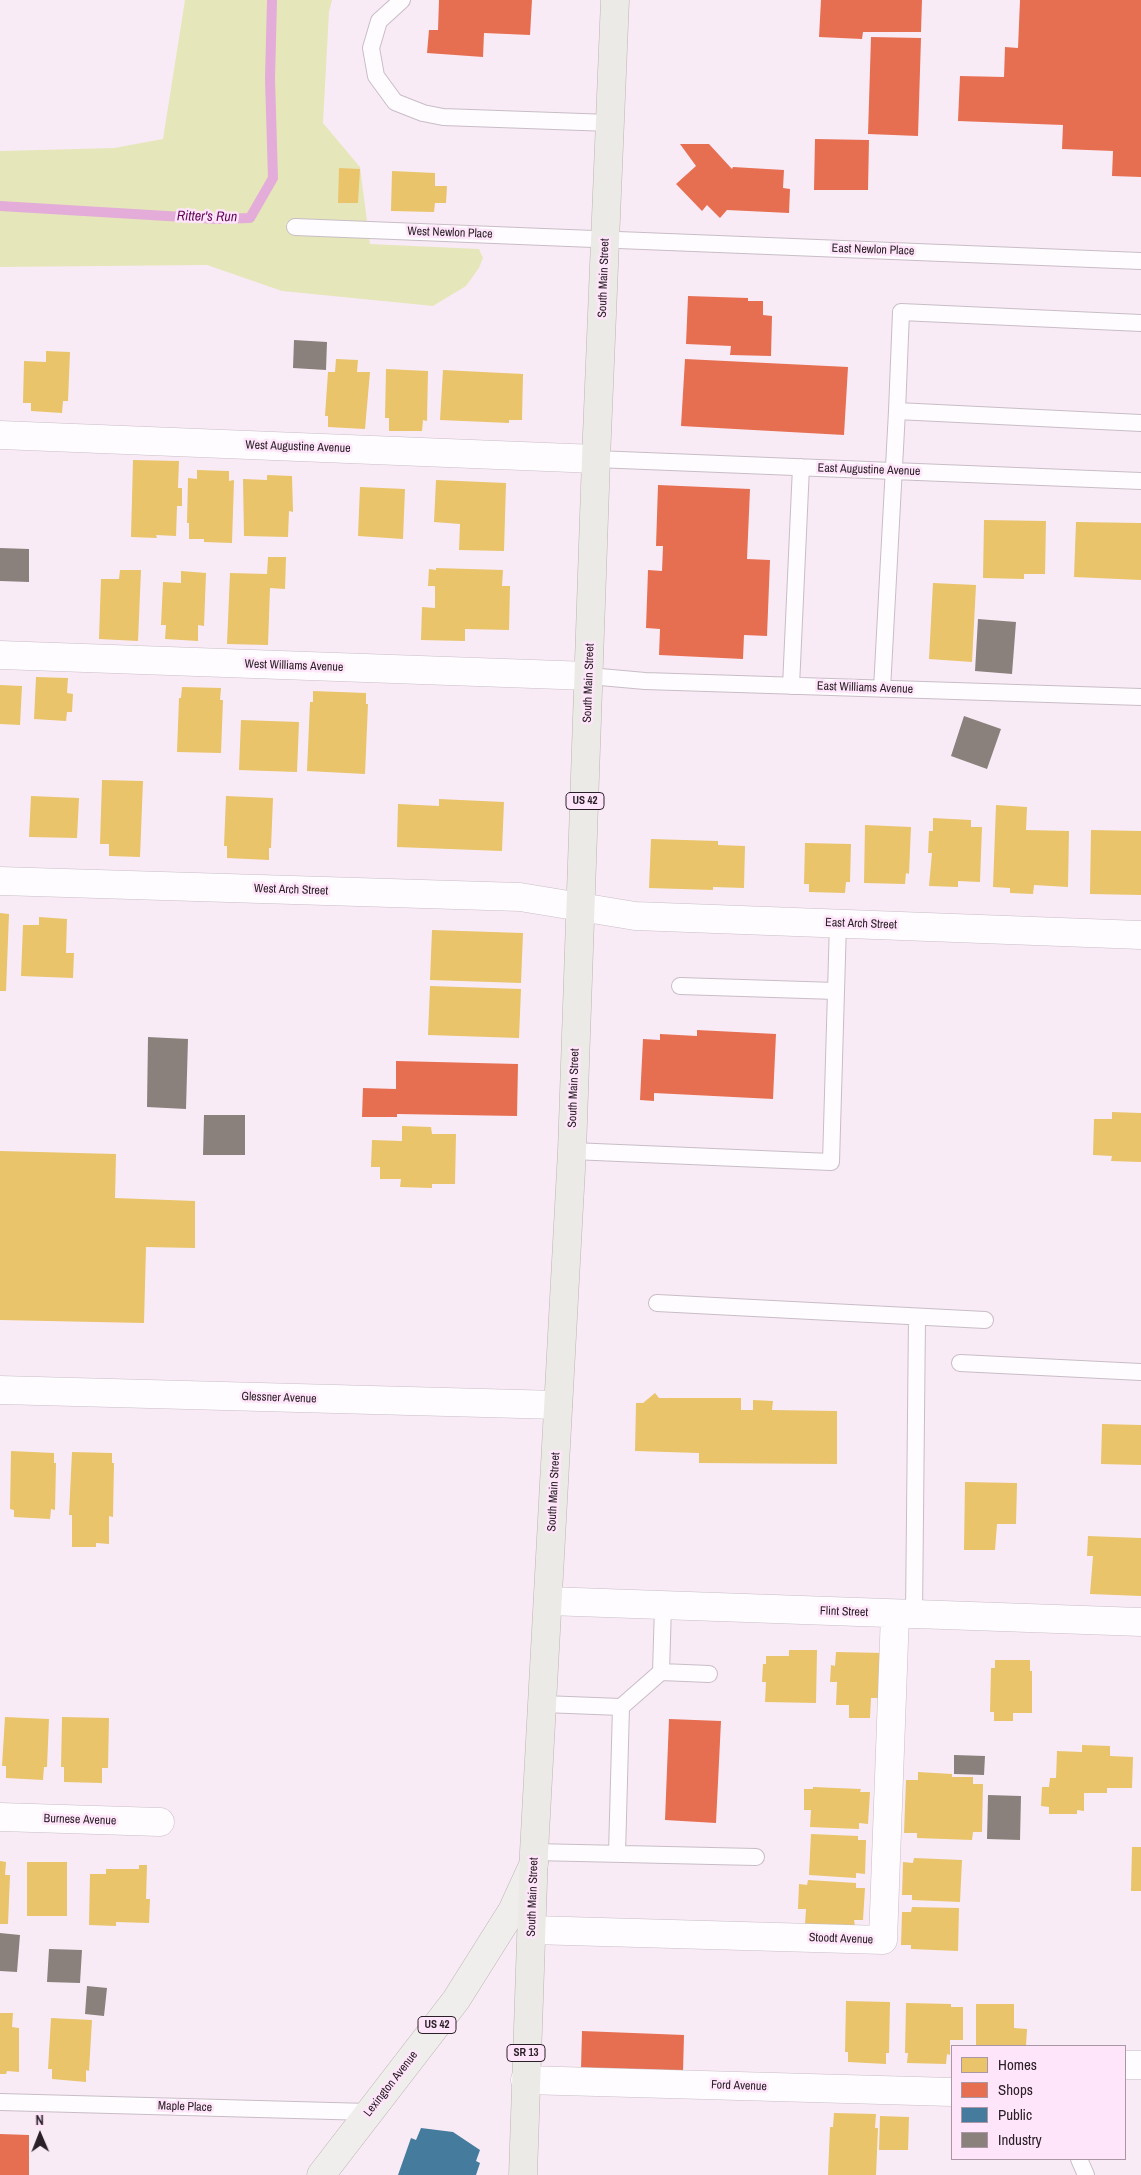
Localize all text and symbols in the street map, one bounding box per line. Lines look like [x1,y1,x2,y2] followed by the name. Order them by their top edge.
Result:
[177,208,237,226] water label: Ritter's Run
[407,224,493,242] street label: West Newlon Place
[595,238,613,318] street label: South Main Street
[831,241,915,259] street label: East Newlon Place
[245,438,351,456] street label: West Augustine Avenue
[817,461,921,479] street label: East Augustine Avenue
[580,643,598,723] street label: South Main Street
[244,657,344,675] street label: West Williams Avenue
[817,679,913,697] street label: East Williams Avenue
[566,792,604,809] road number: US 42
[254,882,328,898] street label: West Arch Street
[825,916,897,932] street label: East Arch Street
[565,1048,583,1128] street label: South Main Street
[241,1389,317,1407] street label: Glessner Avenue
[545,1452,563,1532] street label: South Main Street
[820,1604,868,1620] street label: Flint Street
[43,1812,117,1828] street label: Burnese Avenue
[524,1857,542,1937] street label: South Main Street
[809,1931,873,1947] street label: Stoodt Avenue
[418,2016,456,2034] road number: US 42
[507,2045,545,2062] road number: SR 13
[951,2045,1126,2160] legend
[361,2048,421,2120] street label: Lexington Avenue
[998,2054,1037,2075] text: Homes
[711,2078,767,2094] street label: Ford Avenue
[998,2079,1033,2100] text: Shops
[158,2099,212,2115] street label: Maple Place
[998,2104,1032,2125] text: Public
[15,2110,65,2160] north arrow
[35,2111,44,2129] text: N
[998,2129,1042,2150] text: Industry

